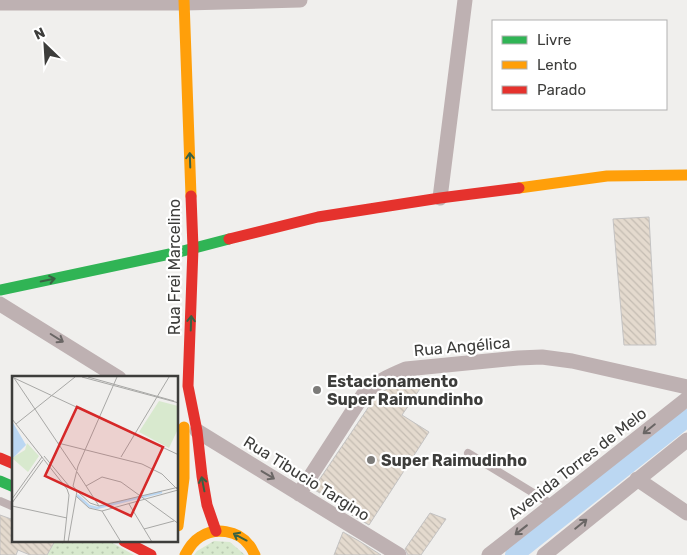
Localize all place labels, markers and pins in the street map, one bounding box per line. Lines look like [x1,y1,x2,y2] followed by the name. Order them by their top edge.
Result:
[327,372,483,409] place label: Estacionamento Super Raimundinho
[311,384,323,396] marker: Estacionamento Super Raimundinho
[381,451,527,470] place label: Super Raimudinho
[365,454,377,466] marker: Super Raimudinho

